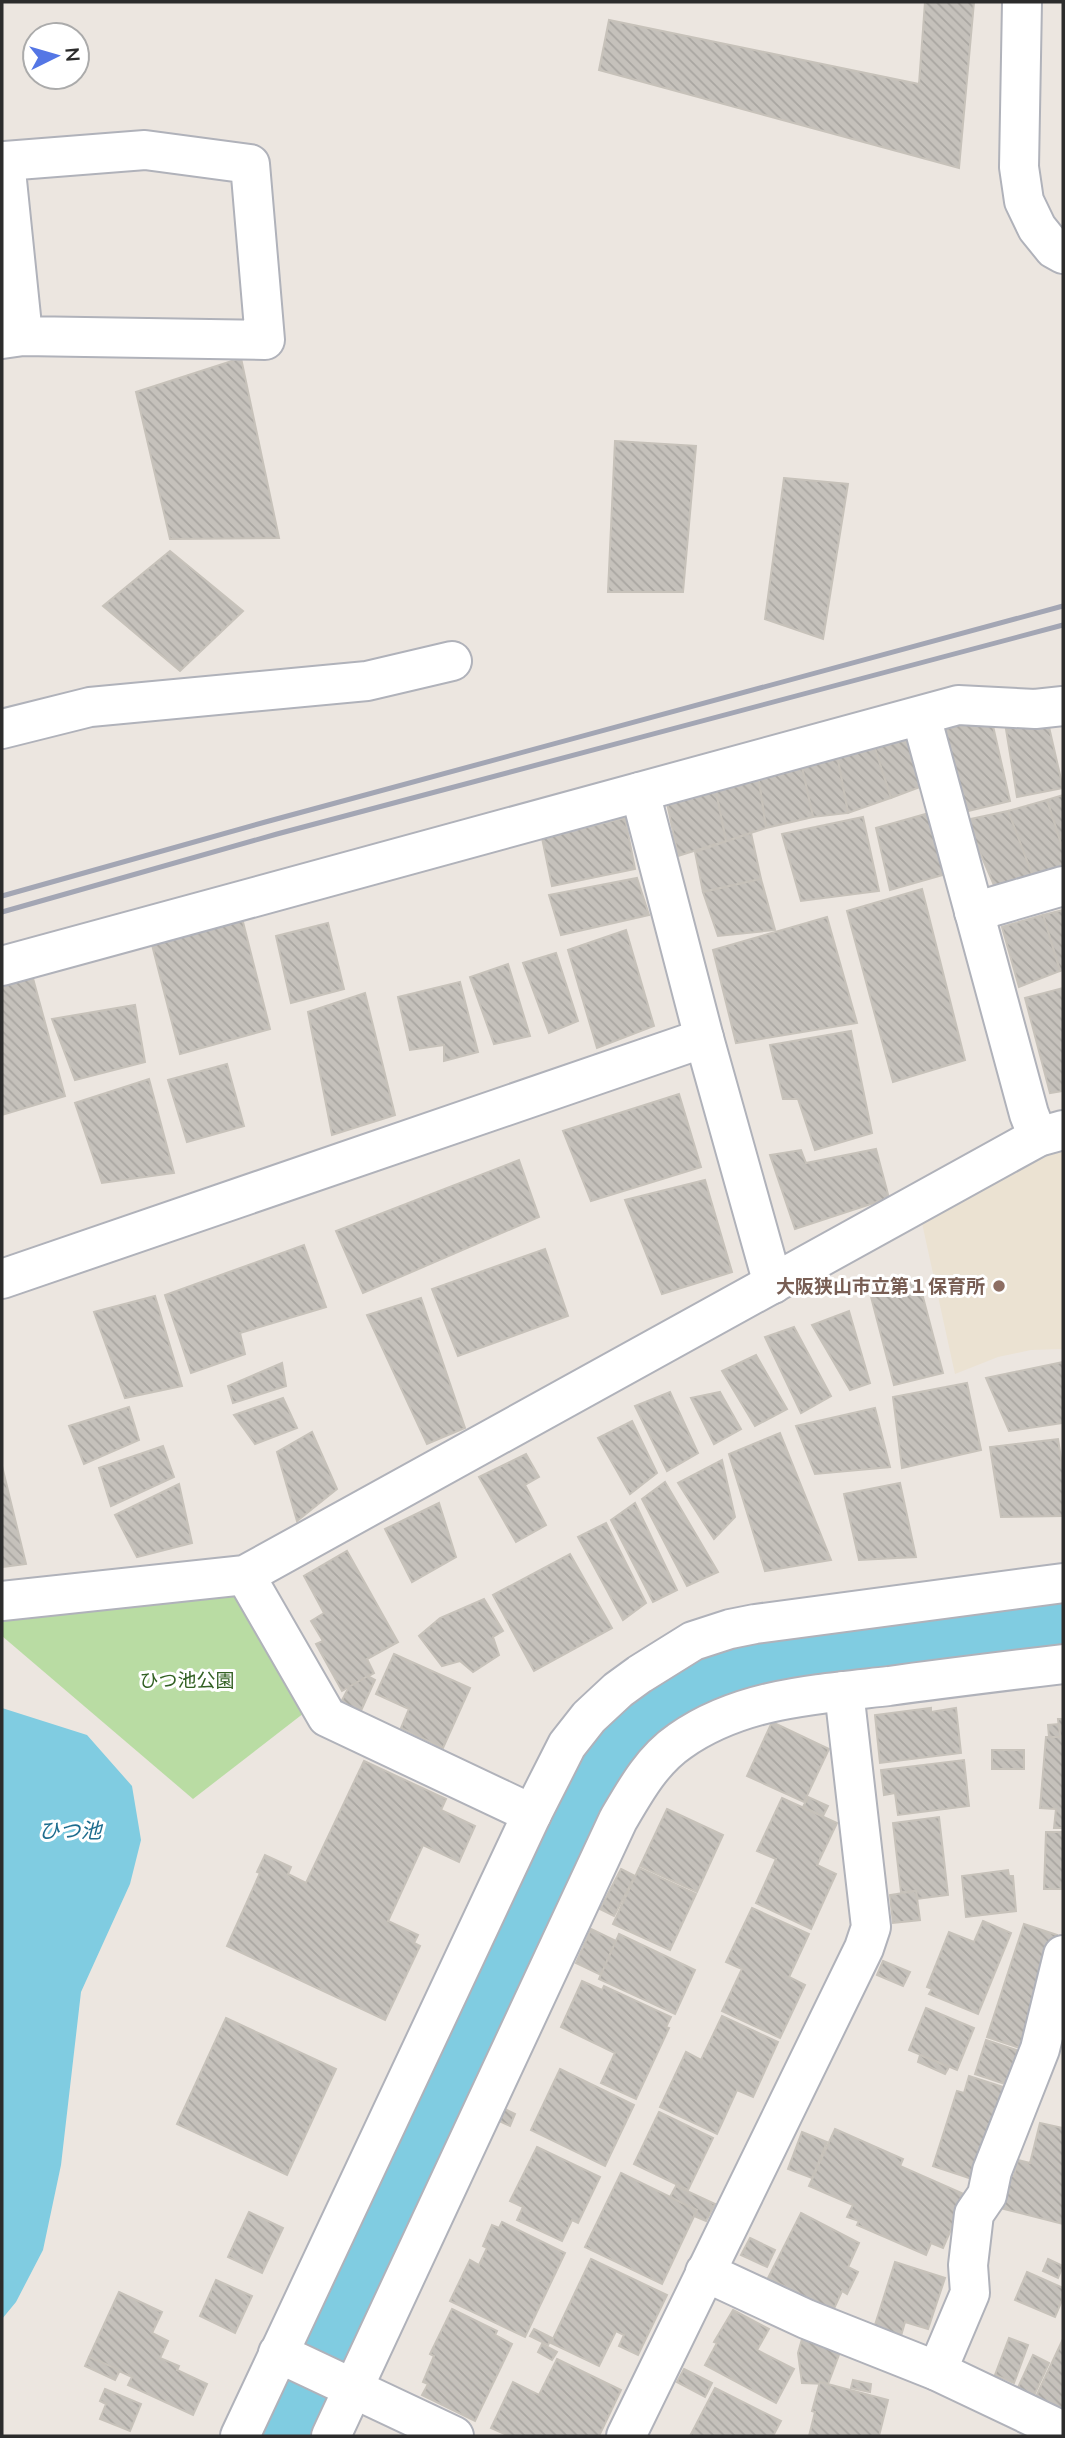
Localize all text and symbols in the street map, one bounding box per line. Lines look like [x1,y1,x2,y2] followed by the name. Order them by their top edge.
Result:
[21,21,91,91] north arrow
[60,46,86,63] text: N
[776,1274,985,1298] place label: 大阪狭山市立第１保育所
[991,1278,1007,1294] marker: 大阪狭山市立第１保育所
[139,1668,235,1692] park label: ひつ池公園
[39,1817,103,1843] water label: ひつ池

